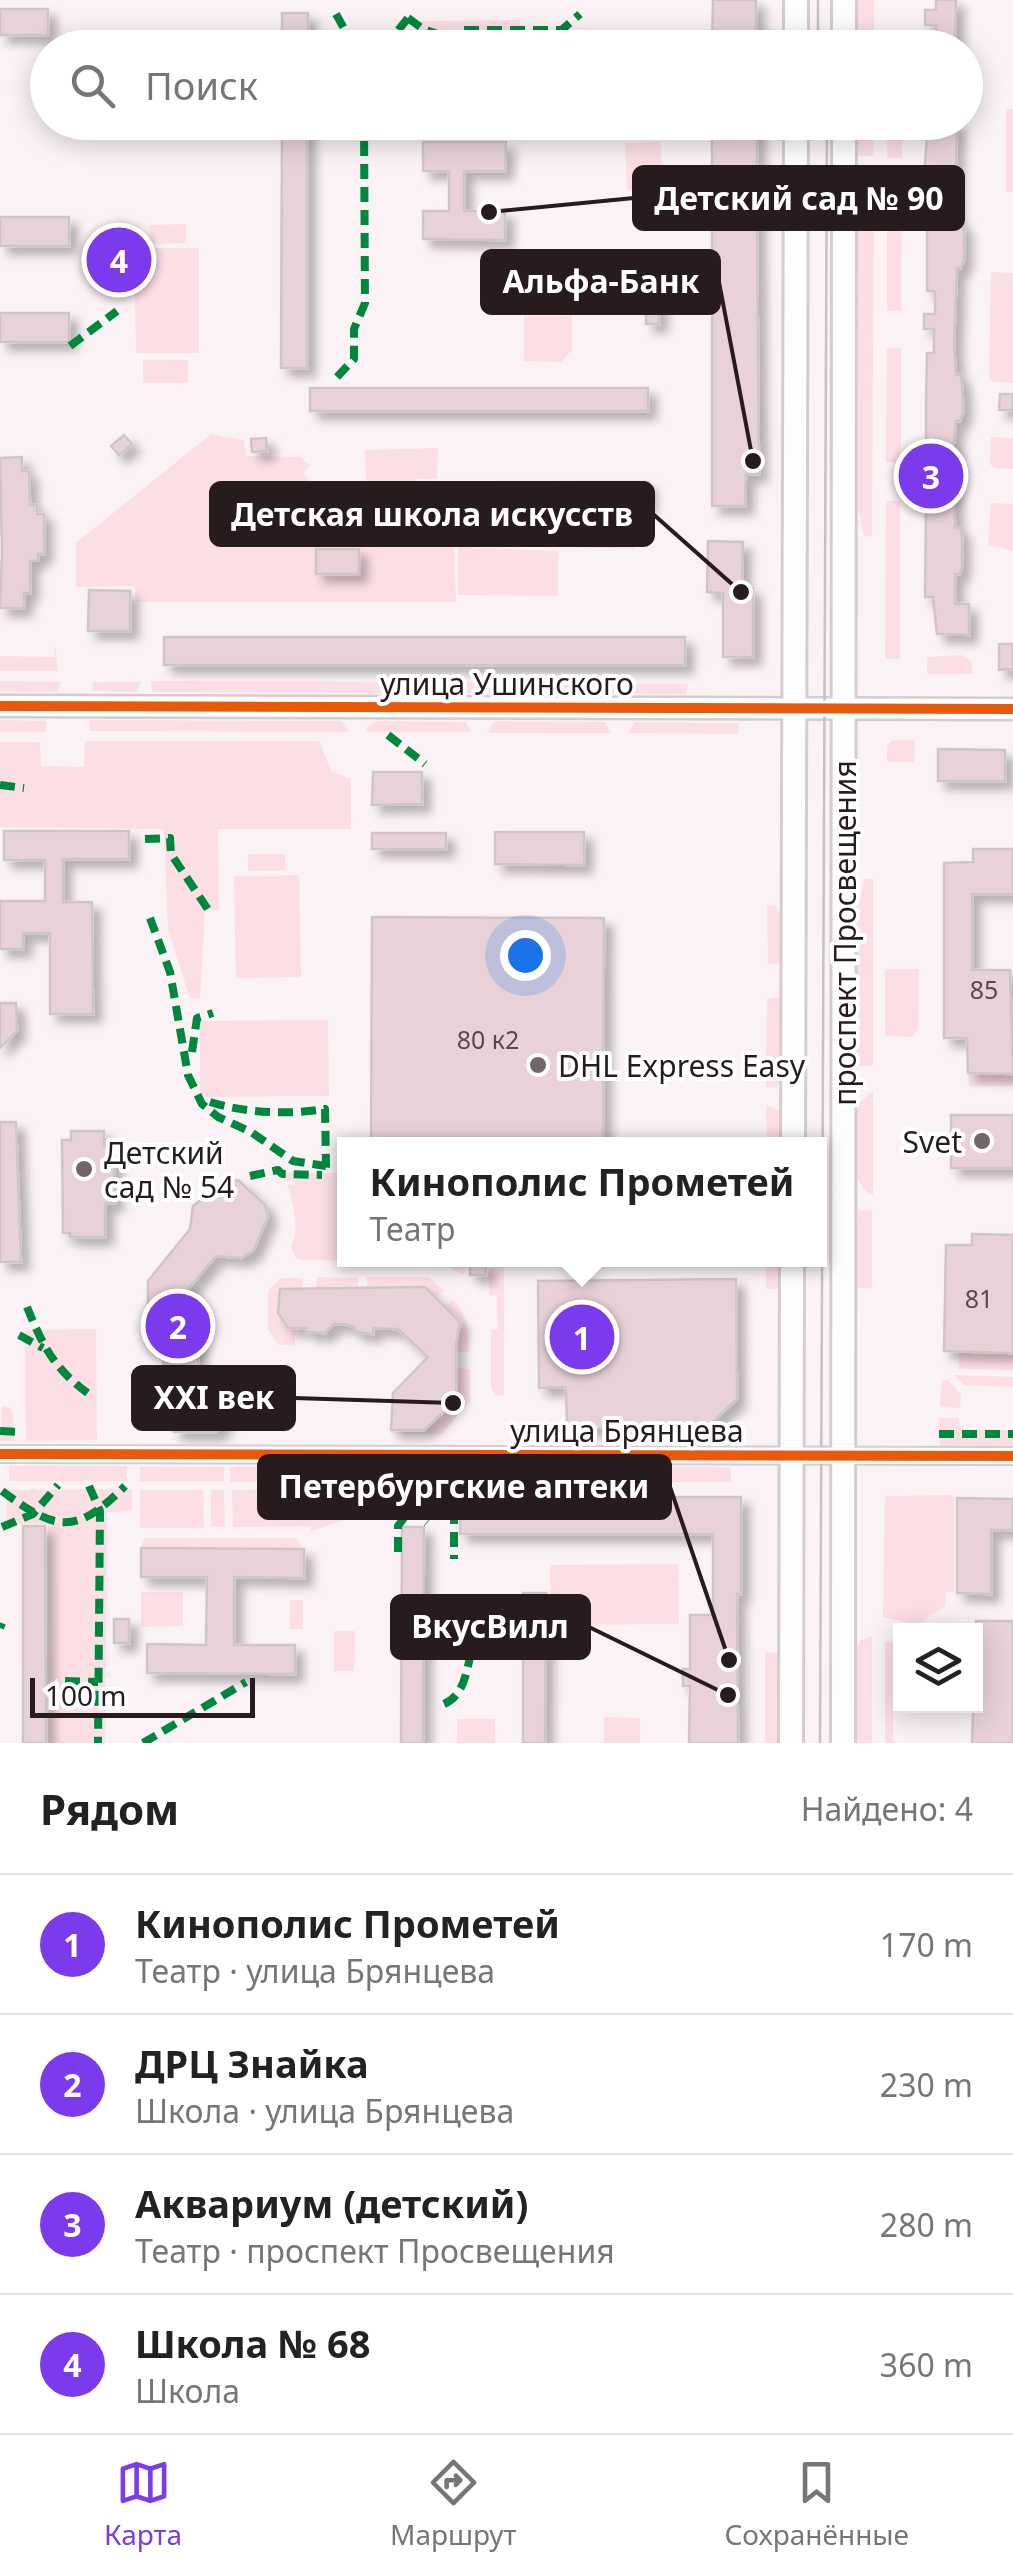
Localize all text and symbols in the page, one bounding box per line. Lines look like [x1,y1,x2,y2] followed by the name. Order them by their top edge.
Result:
[30,30,983,140] search box
[65,58,120,113] icon: search
[145,59,258,111] text: Поиск
[634,167,963,229] callout: Детский сад № 90
[654,176,944,219] text: Детский сад № 90
[86,222,152,298] pin: 4
[482,251,719,313] callout: Альфа-Банк
[503,259,700,302] text: Альфа-Банк
[898,438,964,514] pin: 3
[211,483,653,545] callout: Детская школа искусств
[231,492,633,535] text: Детская школа искусств
[380,663,634,704] street label: улица Ушинского
[824,760,865,1106] street label: проспект Просвещения
[500,930,551,981] your location
[970,972,998,1006] house number: 85
[457,1022,519,1056] house number: 80 к2
[558,1045,806,1086] place label: DHL Express Easy
[527,1054,549,1076] marker: DHL Express Easy
[903,1121,962,1162] place label: Svet
[971,1130,993,1152] marker: Svet
[104,1132,234,1207] place label: Детский сад № 54
[337,1137,827,1267] popup
[370,1155,794,1207] text: Кинополис Прометей
[73,1158,95,1180] marker: Детский сад № 54
[370,1207,456,1250] text: Театр
[965,1281,993,1315] house number: 81
[146,1288,210,1364] pin: 2
[550,1300,614,1374] pin: 1
[133,1367,294,1429] callout: XXI век
[153,1375,275,1418] text: XXI век
[510,1410,744,1451] street label: улица Брянцева
[259,1456,670,1518] callout: Петербургские аптеки
[279,1464,649,1507] text: Петербургские аптеки
[392,1596,589,1658] callout: ВкусВилл
[411,1604,569,1647] text: ВкусВилл
[893,1623,983,1713] map controls
[893,1623,983,1713] button: layers
[30,1673,255,1718] scale bar
[45,1676,127,1714] text: 100 m
[40,1780,179,1837] text: Рядом
[801,1787,973,1830] text: Найдено: 4
[135,1897,560,1949] text: Кинополис Прометей
[63,1923,82,1966] text: 1
[880,1923,973,1966] text: 170 m
[135,1949,495,1992] text: Театр · улица Брянцева
[135,2037,369,2089] text: ДРЦ Знайка
[63,2063,82,2106] text: 2
[880,2063,973,2106] text: 230 m
[135,2089,514,2132] text: Школа · улица Брянцева
[135,2177,528,2229] text: Аквариум (детский)
[63,2203,82,2246] text: 3
[880,2203,973,2246] text: 280 m
[135,2229,615,2272] text: Театр · проспект Просвещения
[135,2317,370,2369] text: Школа № 68
[63,2343,82,2386] text: 4
[880,2343,973,2386] text: 360 m
[135,2369,240,2412] text: Школа
[104,2455,182,2553] tab: Карта
[390,2455,517,2553] tab: Маршрут
[724,2455,909,2553] tab: Сохранённые

